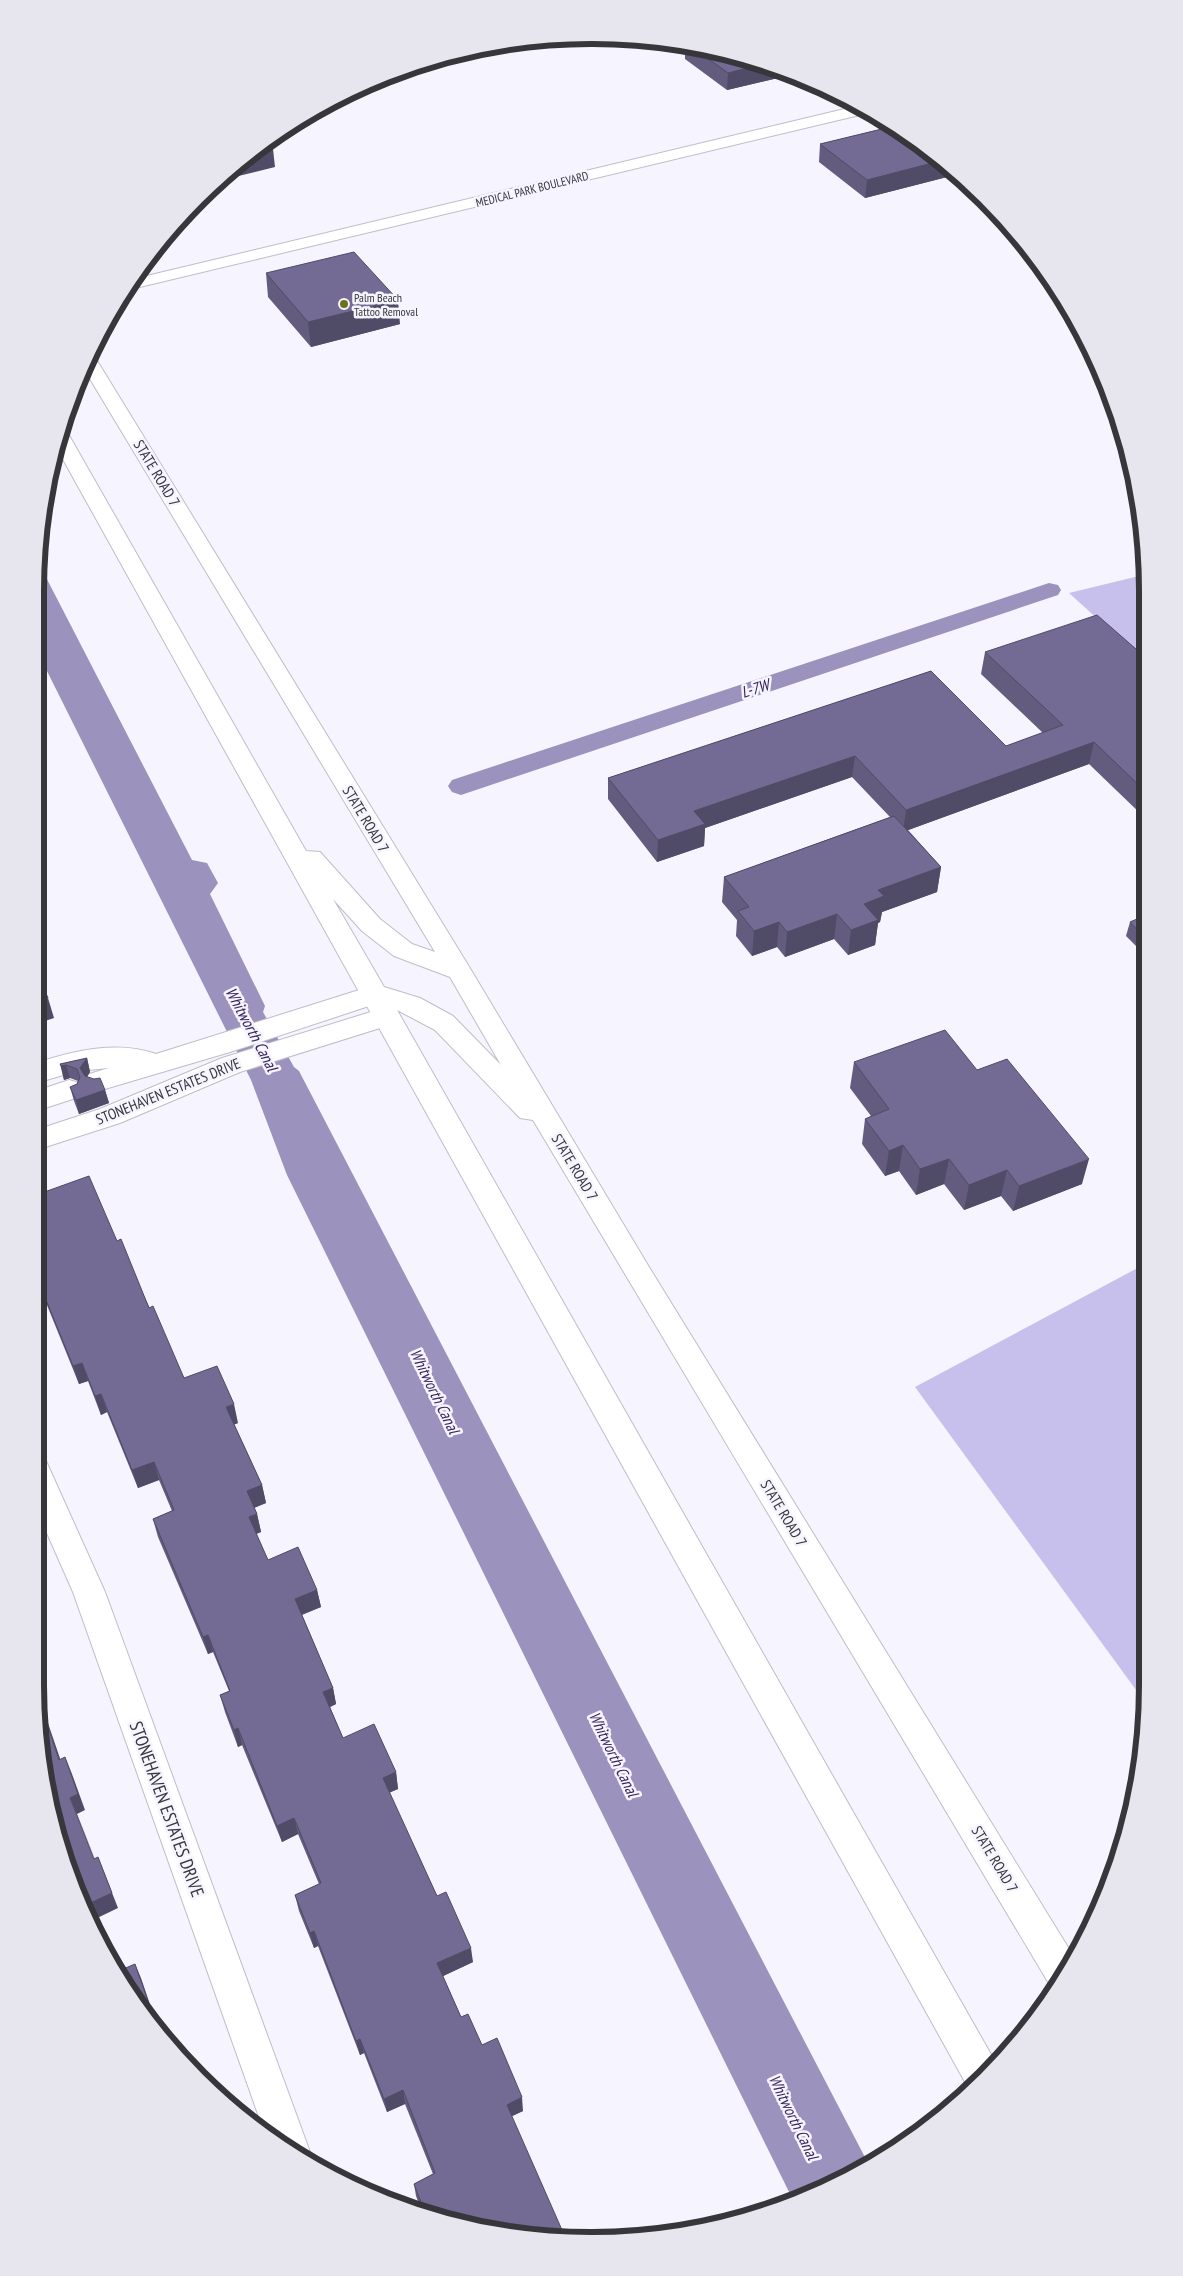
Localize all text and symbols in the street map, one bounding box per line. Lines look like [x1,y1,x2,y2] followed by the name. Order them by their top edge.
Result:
[474,168,590,210] street label: MEDICAL PARK BOULEVARD
[354,290,418,319] place label: Palm Beach Tattoo Removal
[338,298,350,310] marker: Palm Beach Tattoo Removal
[130,436,184,510] street label: STATE ROAD 7
[738,673,775,702] water label: L-7W
[339,782,393,856] street label: STATE ROAD 7
[222,984,283,1075] water label: Whitworth Canal
[93,1053,243,1129] street label: STONEHAVEN ESTATES DRIVE
[548,1130,602,1204] street label: STATE ROAD 7
[406,1345,465,1438] water label: Whitworth Canal
[757,1476,811,1550] street label: STATE ROAD 7
[585,1708,644,1801] water label: Whitworth Canal
[125,1718,209,1900] street label: STONEHAVEN ESTATES DRIVE
[968,1822,1022,1896] street label: STATE ROAD 7
[765,2071,824,2164] water label: Whitworth Canal

